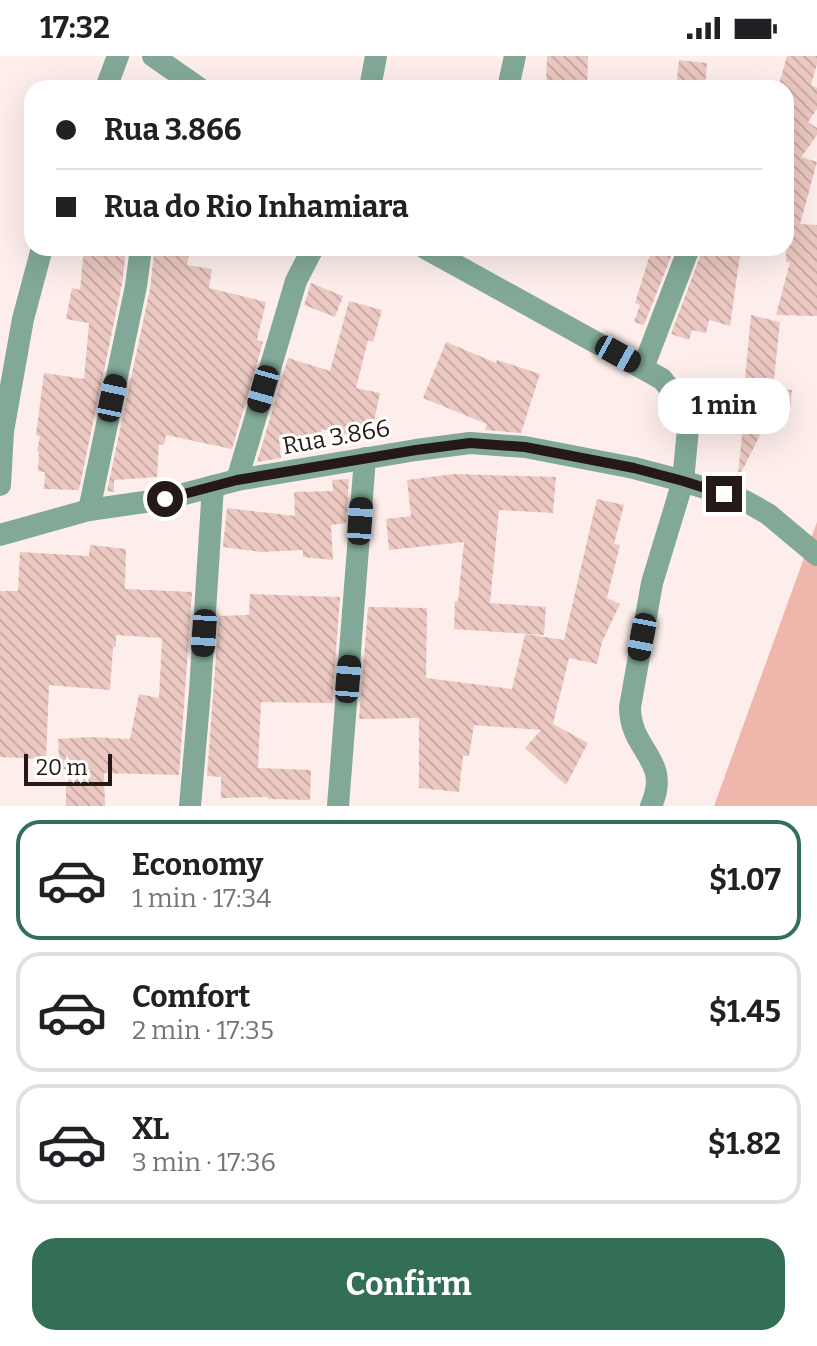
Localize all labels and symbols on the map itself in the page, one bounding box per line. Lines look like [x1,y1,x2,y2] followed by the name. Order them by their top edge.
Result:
[591,332,645,376] car
[245,363,281,415] car
[95,372,129,424] car
[658,378,790,434] callout: 1 min
[280,414,392,460] street label: Rua 3.866
[706,476,742,512] route end
[147,481,183,517] route start
[346,496,374,546] car
[190,608,218,658] car
[626,611,658,663] car
[334,654,362,704] car
[24,750,112,786] scale bar

